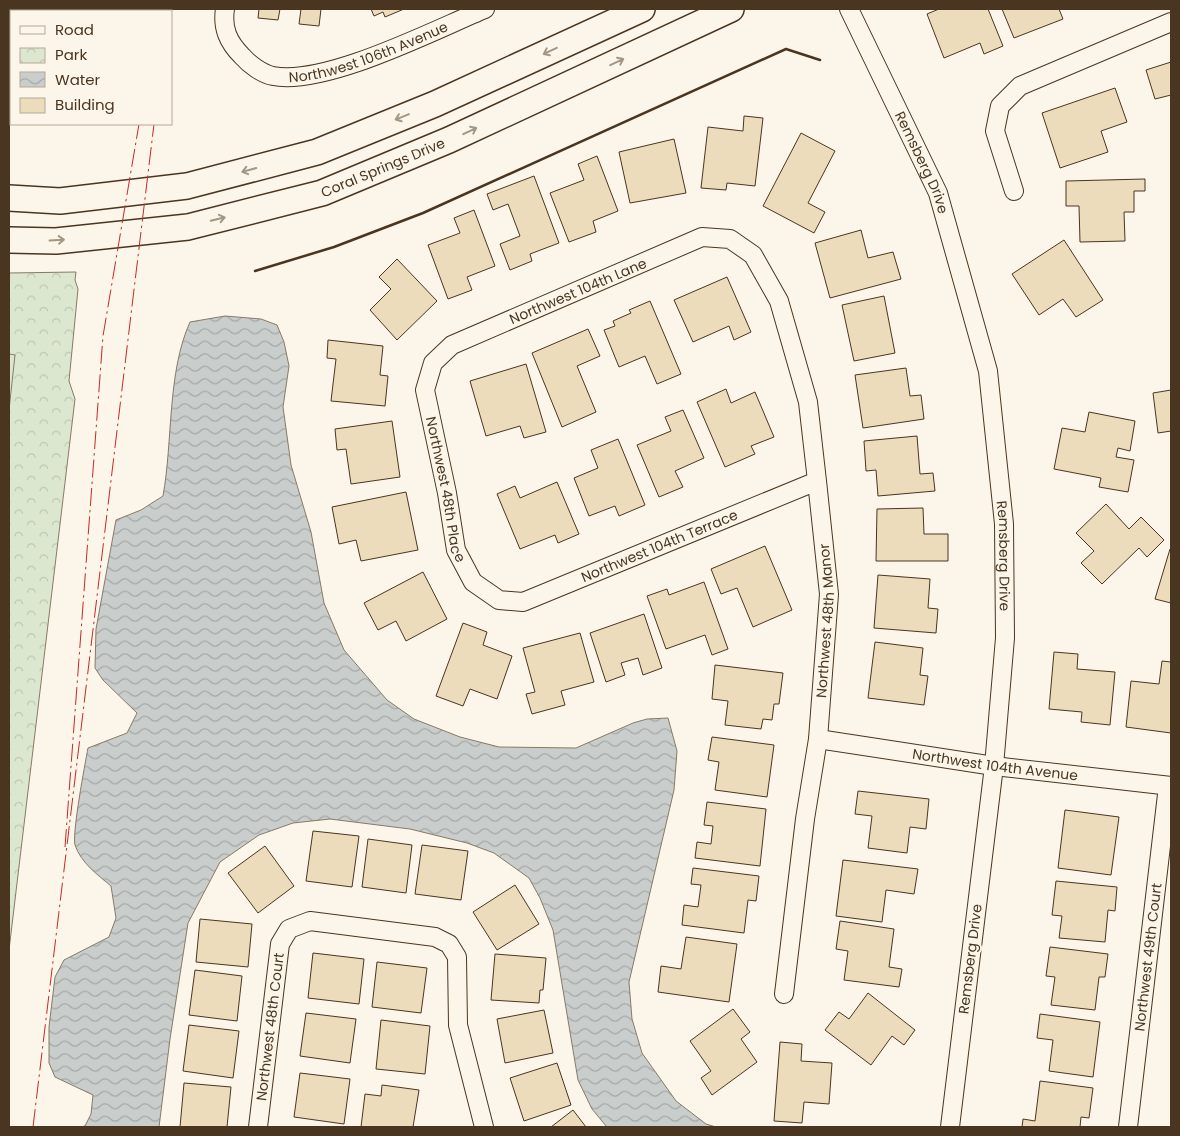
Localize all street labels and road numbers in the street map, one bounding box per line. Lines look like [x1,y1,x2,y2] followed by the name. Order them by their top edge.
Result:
[288,16,451,87] street label: Northwest 106th Avenue
[890,108,953,216] street label: Remsberg Drive
[318,133,448,202] street label: Coral Springs Drive
[506,253,650,329] street label: Northwest 104th Lane
[421,415,471,566] street label: Northwest 48th Place
[992,500,1015,612] street label: Remsberg Drive
[578,505,741,587] street label: Northwest 104th Terrace
[811,543,839,699] street label: Northwest 48th Manor
[911,744,1079,785] street label: Northwest 104th Avenue
[1129,882,1167,1032] street label: Northwest 49th Court
[953,903,987,1015] street label: Remsberg Drive
[251,952,289,1102] street label: Northwest 48th Court

